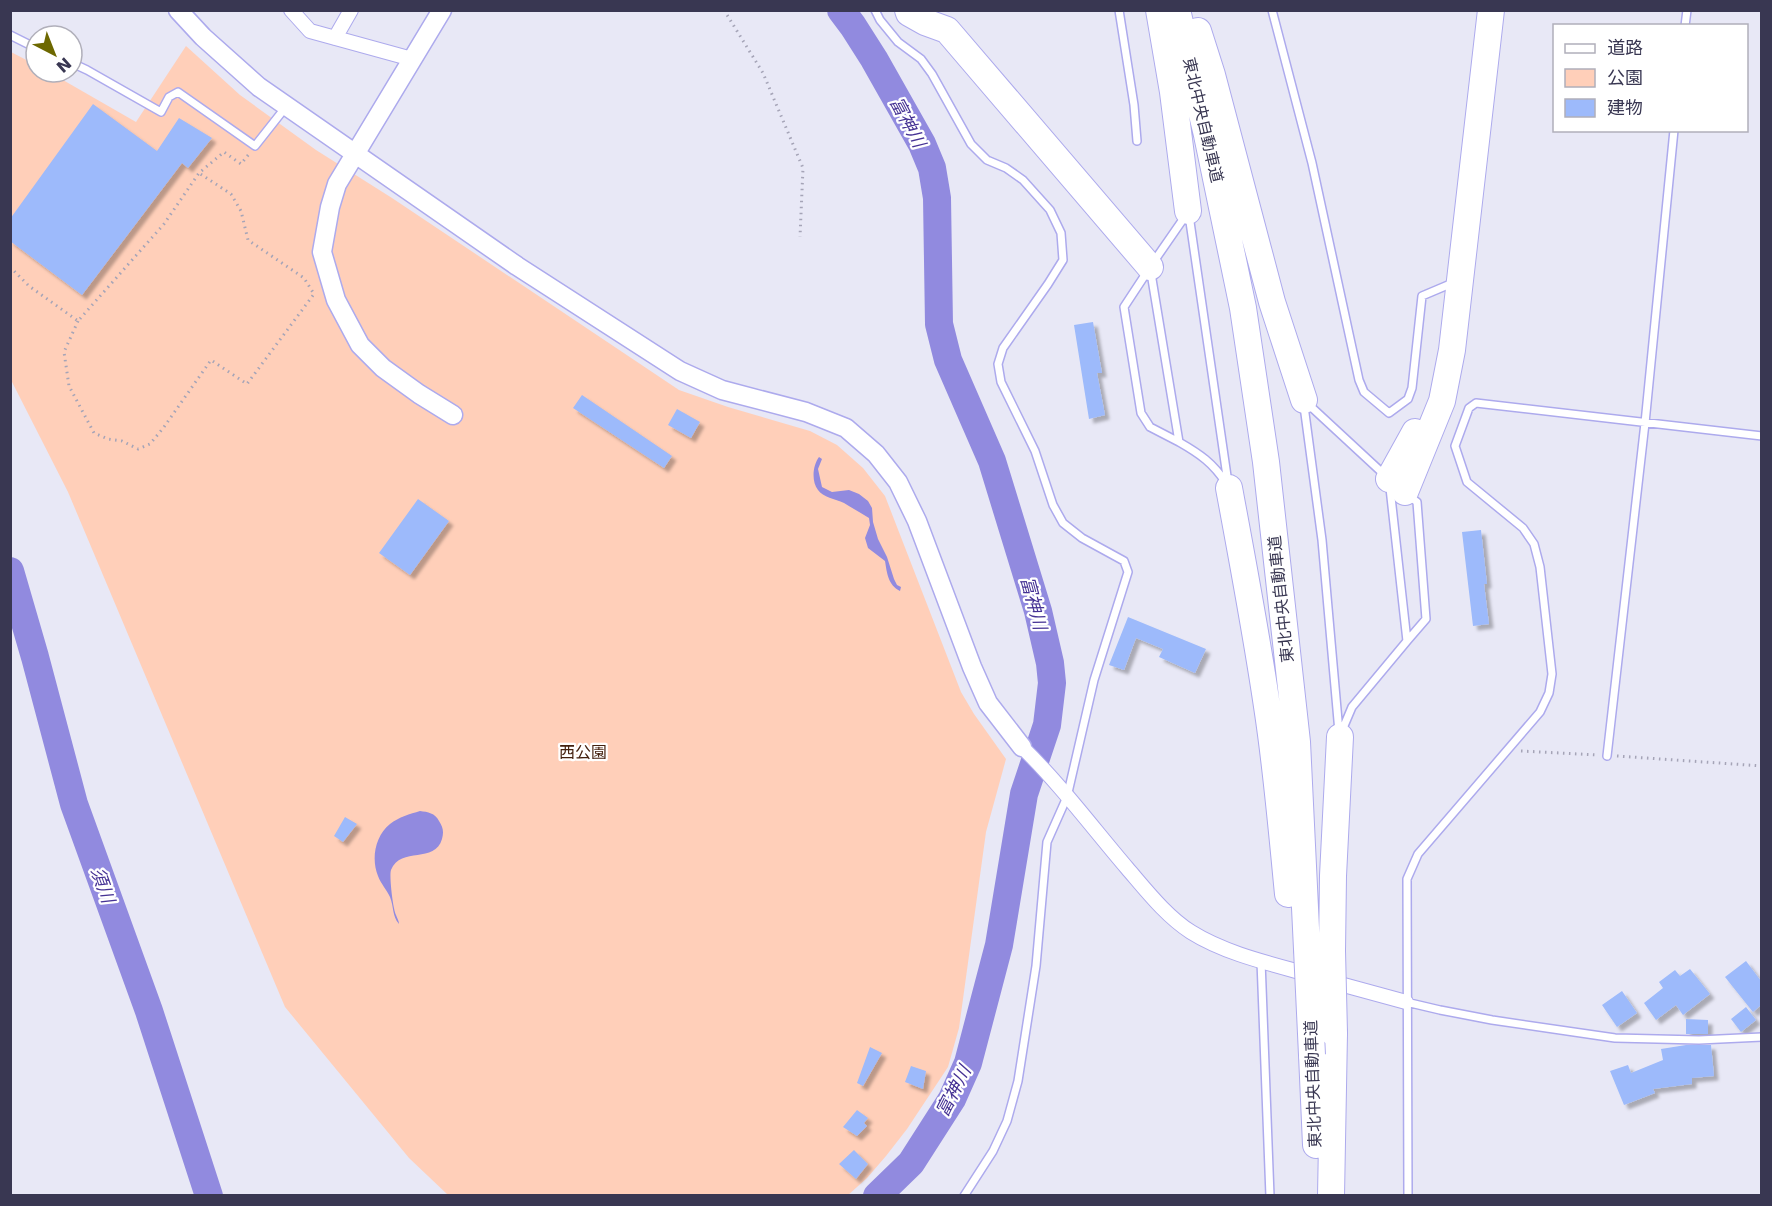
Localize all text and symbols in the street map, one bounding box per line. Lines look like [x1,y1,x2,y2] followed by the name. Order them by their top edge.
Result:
[24,24,84,84] north arrow
[1553,24,1748,132] legend
[1607,37,1643,58] text: 道路
[52,53,75,76] text: N
[1179,55,1227,185] street label: 東北中央自動車道
[1607,67,1643,88] text: 公園
[886,93,931,153] water label: 富神川
[1607,97,1643,118] text: 建物
[1265,534,1297,664] street label: 東北中央自動車道
[1017,574,1052,634] water label: 富神川
[559,743,607,762] park label: 西公園
[87,864,120,907] water label: 須川
[1301,1020,1325,1148] street label: 東北中央自動車道
[931,1060,976,1120] water label: 富神川

